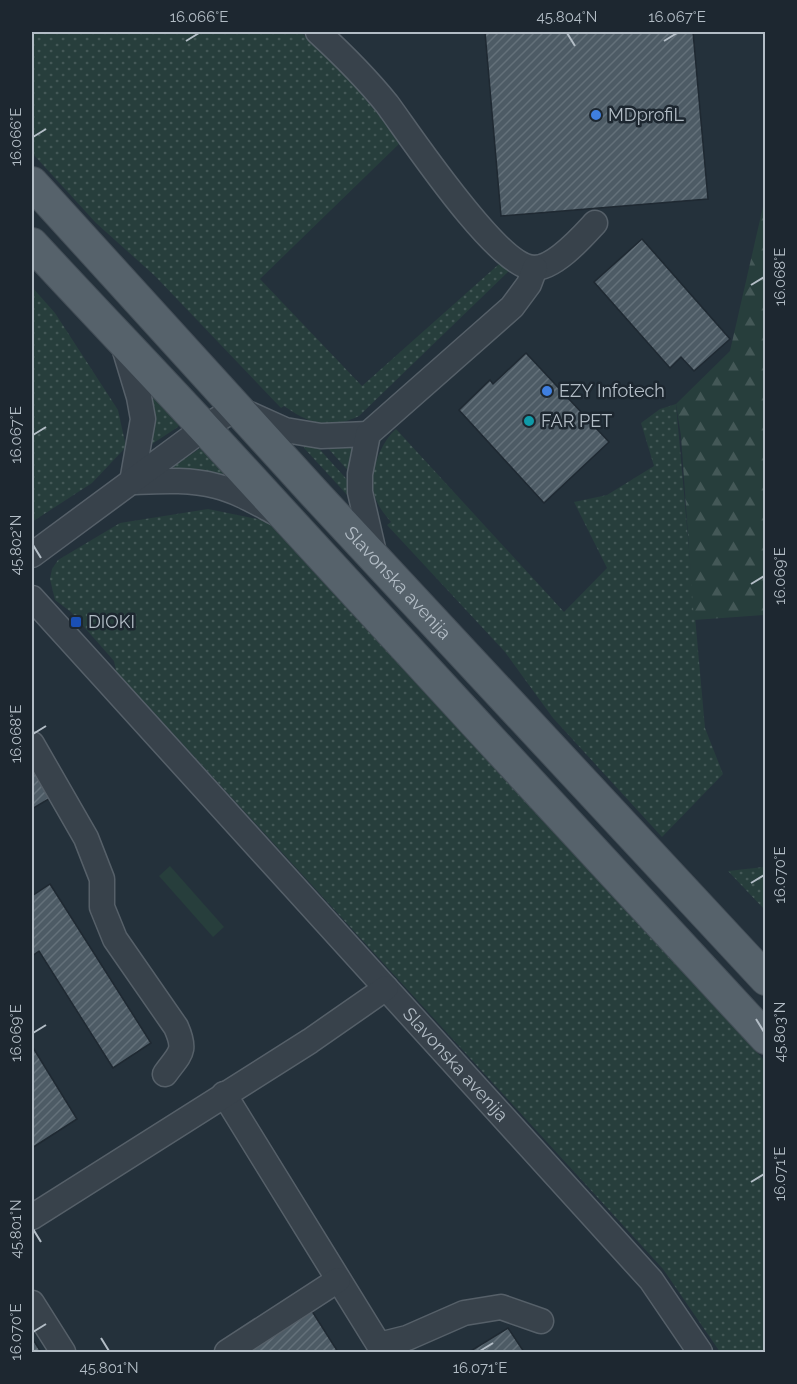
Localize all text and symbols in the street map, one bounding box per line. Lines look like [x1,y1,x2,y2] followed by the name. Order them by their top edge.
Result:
[170,8,228,26] text: 16.066°E
[537,8,597,26] text: 45.804°N
[648,8,706,26] text: 16.067°E
[608,104,684,125] place label: MDprofiL
[7,108,25,166] text: 16.066°E
[589,108,603,122] marker: MDprofiL
[771,248,789,306] text: 16.068°E
[559,380,665,401] place label: EZY Infotech
[540,384,554,398] marker: EZY Infotech
[7,406,25,464] text: 16.067°E
[541,410,612,431] place label: FAR PET
[522,414,536,428] marker: FAR PET
[7,515,25,575] text: 45.802°N
[341,522,456,643] street label: Slavonska avenija
[771,547,789,605] text: 16.069°E
[88,611,135,632] place label: DIOKI
[69,615,83,629] marker: DIOKI
[7,705,25,763] text: 16.068°E
[771,846,789,904] text: 16.070°E
[771,1002,789,1062] text: 45.803°N
[399,1003,513,1125] street label: Slavonska avenija
[7,1004,25,1062] text: 16.069°E
[771,1147,789,1201] text: 16.071°E
[7,1200,25,1258] text: 45.801°N
[7,1303,25,1361] text: 16.070°E
[80,1359,138,1377] text: 45.801°N
[453,1359,507,1377] text: 16.071°E

